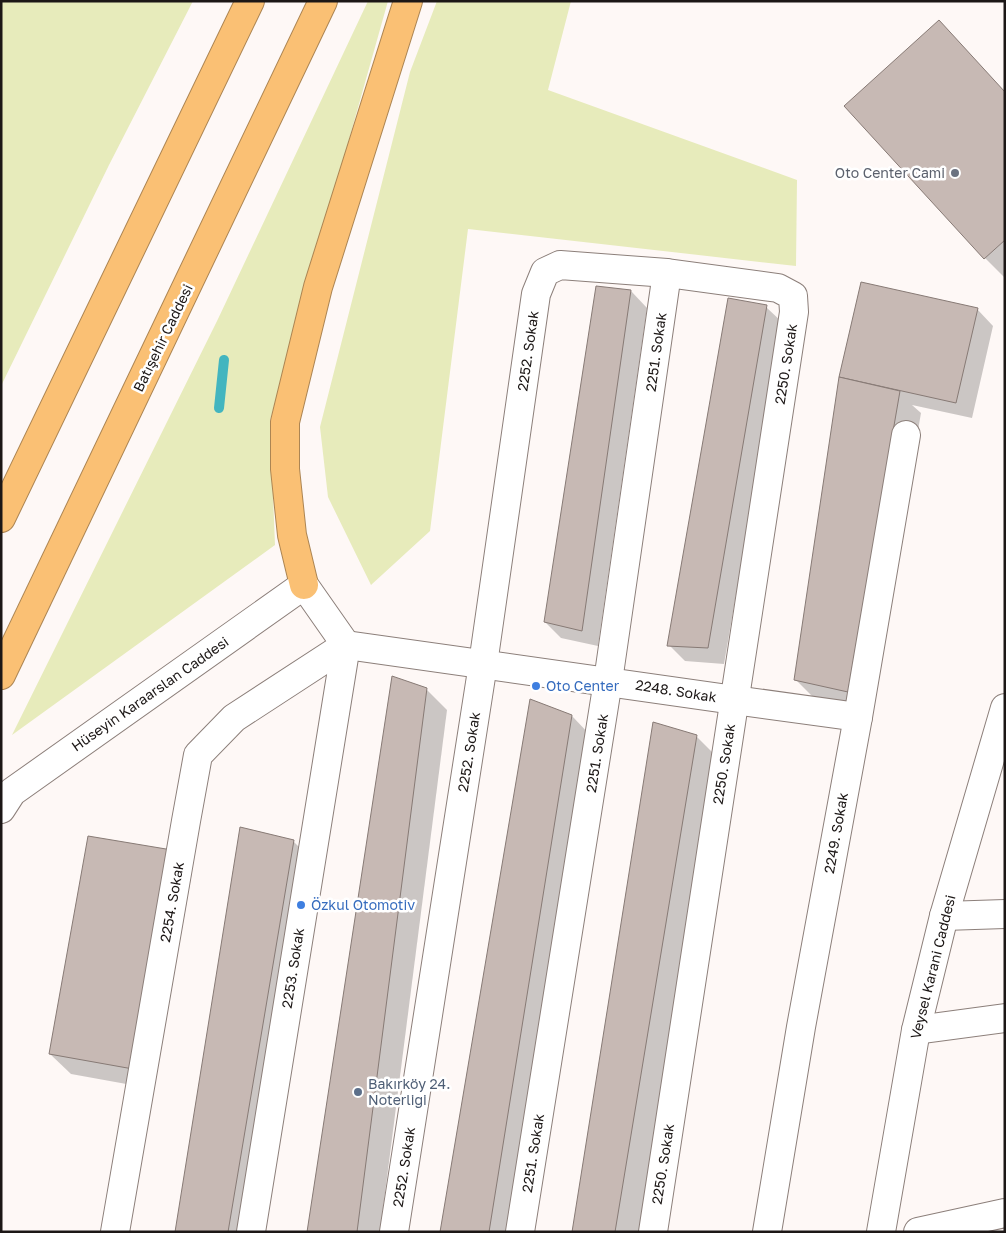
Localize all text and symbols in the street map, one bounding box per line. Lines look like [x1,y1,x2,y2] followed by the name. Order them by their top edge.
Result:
[835,164,945,181] place label: Oto Center Cami
[949,167,961,179] marker: Oto Center Cami
[129,281,196,394] street label: Batışehir Caddesi
[513,309,542,392] street label: 2252. Sokak
[642,311,669,393] street label: 2251. Sokak
[771,322,800,406] street label: 2250. Sokak
[68,633,232,754] street label: Hüseyin Karaarslan Caddesi
[634,676,718,705] street label: 2248. Sokak
[546,677,620,694] place label: Oto Center
[530,680,542,692] marker: Oto Center
[454,710,483,793] street label: 2252. Sokak
[582,712,611,794] street label: 2251. Sokak
[709,722,738,806] street label: 2250. Sokak
[820,791,851,875] street label: 2249. Sokak
[156,860,187,944] street label: 2254. Sokak
[906,893,959,1041] street label: Veysel Karani Caddesi
[311,896,415,913] place label: Özkul Otomotiv
[295,899,307,911] marker: Özkul Otomotiv
[278,926,307,1009] street label: 2253. Sokak
[368,1075,450,1108] place label: Bakırköy 24. Noterliği
[352,1086,364,1098] marker: Bakırköy 24. Noterliği
[518,1112,547,1194] street label: 2251. Sokak
[648,1122,677,1206] street label: 2250. Sokak
[389,1125,418,1208] street label: 2252. Sokak

